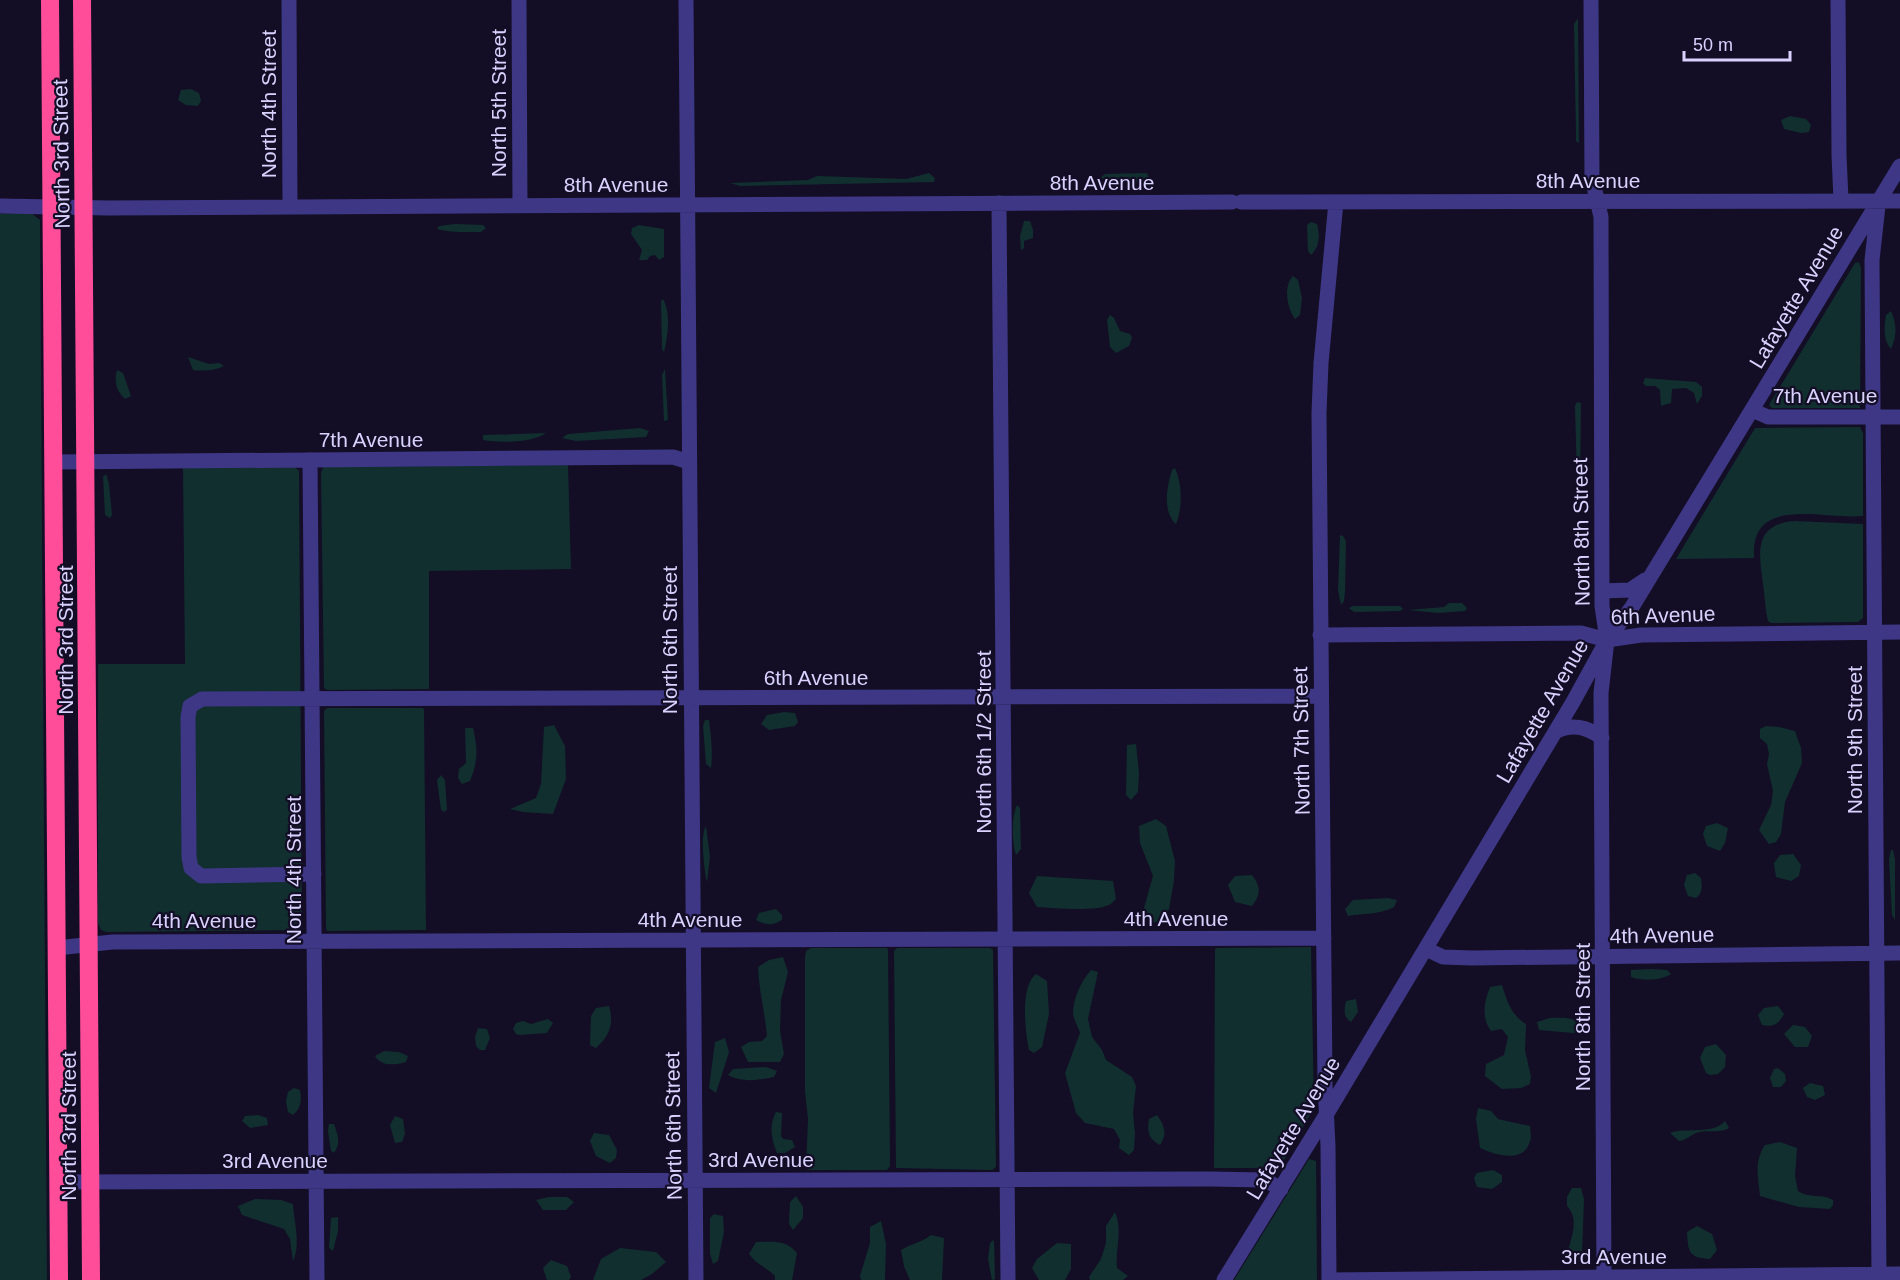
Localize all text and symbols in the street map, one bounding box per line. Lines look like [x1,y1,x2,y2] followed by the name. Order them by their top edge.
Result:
[1684,24,1790,62] scale bar
[487,29,510,177] street label: North 5th Street
[257,30,280,178] street label: North 4th Street
[1693,35,1733,55] text: 50 m
[48,79,74,229] street label: North 3rd Street
[1536,169,1640,192] street label: 8th Avenue
[1050,171,1154,194] street label: 8th Avenue
[564,173,668,196] street label: 8th Avenue
[1744,222,1848,372] street label: Lafayette Avenue
[1773,384,1877,407] street label: 7th Avenue
[319,428,423,451] street label: 7th Avenue
[1568,458,1594,606] street label: North 8th Street
[54,565,77,715] street label: North 3rd Street
[658,566,681,714] street label: North 6th Street
[1610,602,1716,628] street label: 6th Avenue
[1492,635,1592,787] street label: Lafayette Avenue
[972,650,995,834] street label: North 6th 1/2 Street
[764,666,868,689] street label: 6th Avenue
[1843,666,1866,814] street label: North 9th Street
[1288,667,1314,815] street label: North 7th Street
[282,796,305,944] street label: North 4th Street
[1124,907,1228,930] street label: 4th Avenue
[638,908,742,931] street label: 4th Avenue
[152,909,256,932] street label: 4th Avenue
[1609,923,1715,947] street label: 4th Avenue
[1571,943,1594,1091] street label: North 8th Street
[57,1051,80,1201] street label: North 3rd Street
[660,1052,686,1200] street label: North 6th Street
[1241,1053,1345,1203] street label: Lafayette Avenue
[708,1148,814,1171] street label: 3rd Avenue
[222,1149,328,1172] street label: 3rd Avenue
[1561,1245,1667,1268] street label: 3rd Avenue

